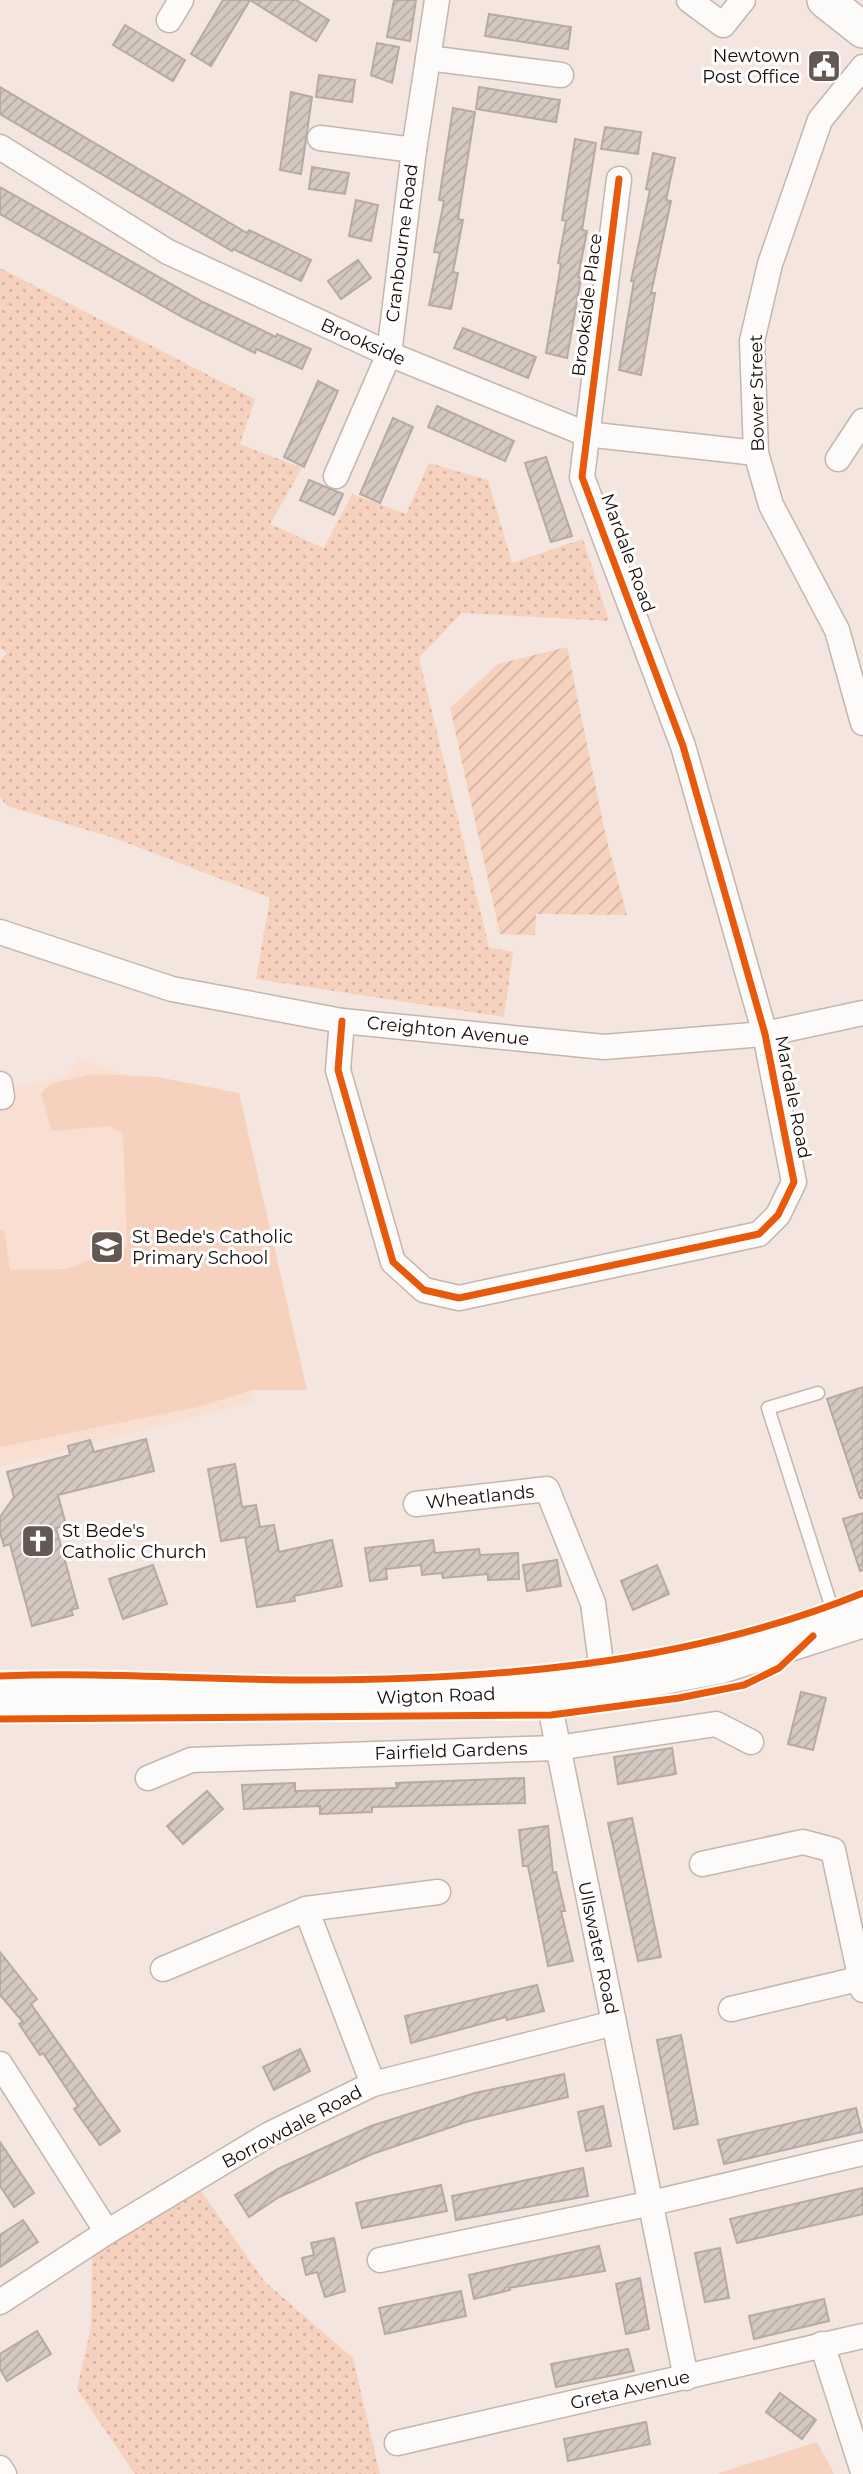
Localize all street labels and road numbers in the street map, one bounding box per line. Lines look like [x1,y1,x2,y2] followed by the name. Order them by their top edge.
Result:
[381,162,423,324] street label: Cranbourne Road
[567,232,607,378] street label: Brookside Place
[317,314,409,370] street label: Brookside
[745,334,769,452] street label: Bower Street
[596,490,660,616] street label: Mardale Road
[366,1012,530,1050] street label: Creighton Avenue
[770,1033,816,1161] street label: Mardale Road
[425,1480,536,1514] street label: Wheatlands
[376,1683,496,1709] street label: Wigton Road
[374,1737,528,1765] street label: Fairfield Gardens
[573,1879,623,2017] street label: Ullswater Road
[218,2081,366,2173] street label: Borrowdale Road
[568,2366,692,2414] street label: Greta Avenue

